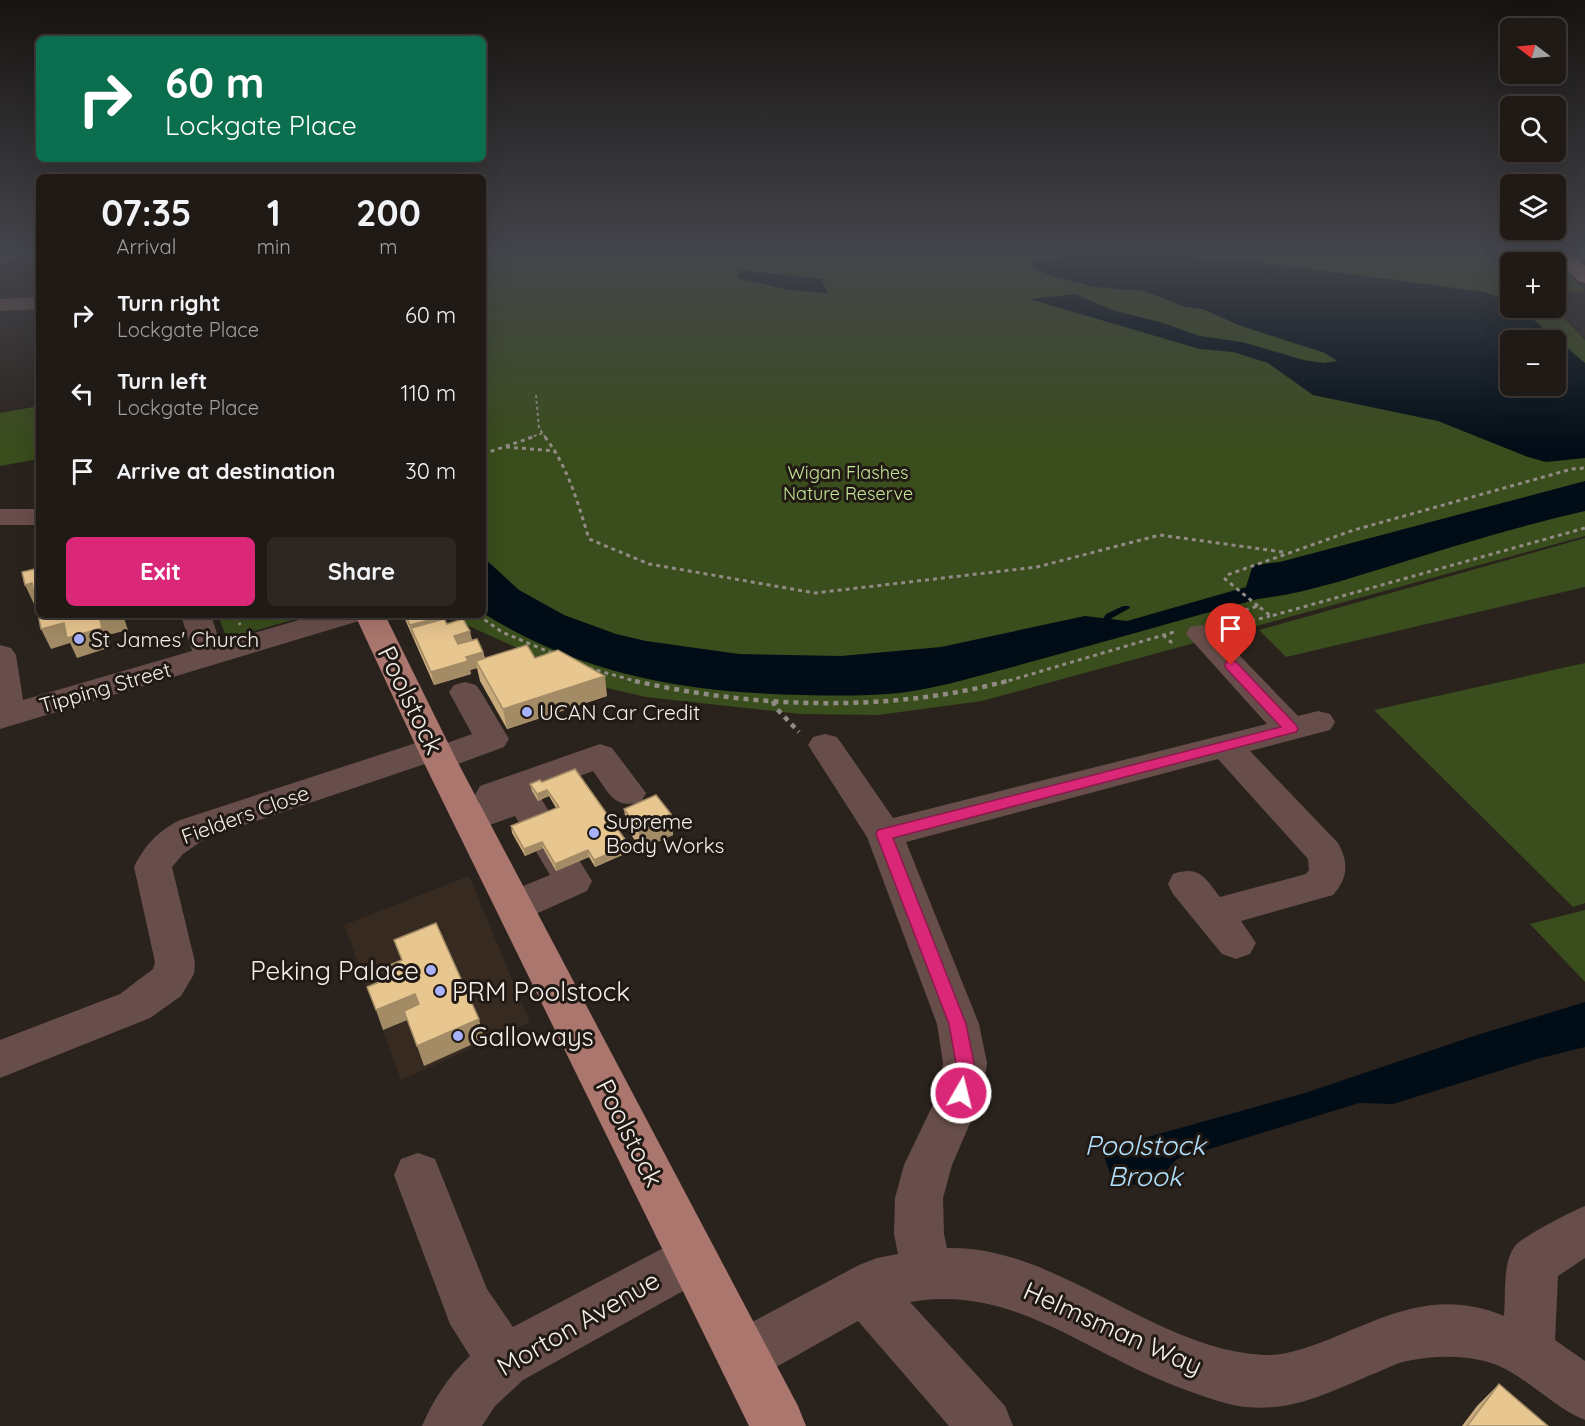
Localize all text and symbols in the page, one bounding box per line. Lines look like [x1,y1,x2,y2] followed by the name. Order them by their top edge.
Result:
[1500,18,1566,84] north arrow
[1500,18,1566,396] map controls
[165,56,265,109] text: 60 m
[66,60,144,138] icon: right
[1500,96,1566,162] button: search
[165,108,357,142] text: Lockgate Place
[1500,174,1566,240] button: layers
[101,190,192,235] text: 07:35
[267,190,281,235] text: 1
[356,190,421,235] text: 200
[116,234,176,259] text: Arrival
[257,234,291,259] text: min
[379,234,398,259] text: m
[1500,252,1566,318] button: +
[117,289,221,317] text: Turn right
[66,299,99,332] icon: right
[405,301,456,329] text: 60 m
[117,317,259,342] text: Lockgate Place
[1500,330,1566,396] button: −
[117,367,207,395] text: Turn left
[66,377,99,410] icon: left
[401,379,456,407] text: 110 m
[117,395,259,420] text: Lockgate Place
[66,455,99,488] icon: arrive
[117,457,335,485] text: Arrive at destination
[405,457,456,485] text: 30 m
[783,461,913,505] park label: Wigan Flashes Nature Reserve
[66,537,255,606] button: Exit
[267,537,456,606] button: Share
[1205,603,1256,665] pin
[1214,612,1247,645] icon: arrive
[91,626,259,652] place label: St James' Church
[72,632,86,646] marker: St James' Church
[371,640,451,760] street label: Poolstock
[36,656,174,718] street label: Tipping Street
[539,699,700,725] place label: UCAN Car Credit
[520,705,534,719] marker: UCAN Car Credit
[178,779,312,849] street label: Fielders Close
[606,808,724,858] place label: Supreme Body Works
[587,826,601,840] marker: Supreme Body Works
[250,954,419,987] place label: Peking Palace
[424,963,438,977] marker: Peking Palace
[452,975,630,1008] place label: PRM Poolstock
[433,984,447,998] marker: PRM Poolstock
[470,1020,594,1053] place label: Galloways
[451,1029,465,1043] marker: Galloways
[929,1061,993,1125] position arrow
[589,1074,671,1192] street label: Poolstock
[1084,1128,1208,1193] water label: Poolstock Brook
[491,1263,665,1383] street label: Morton Avenue
[1018,1274,1208,1382] street label: Helmsman Way

